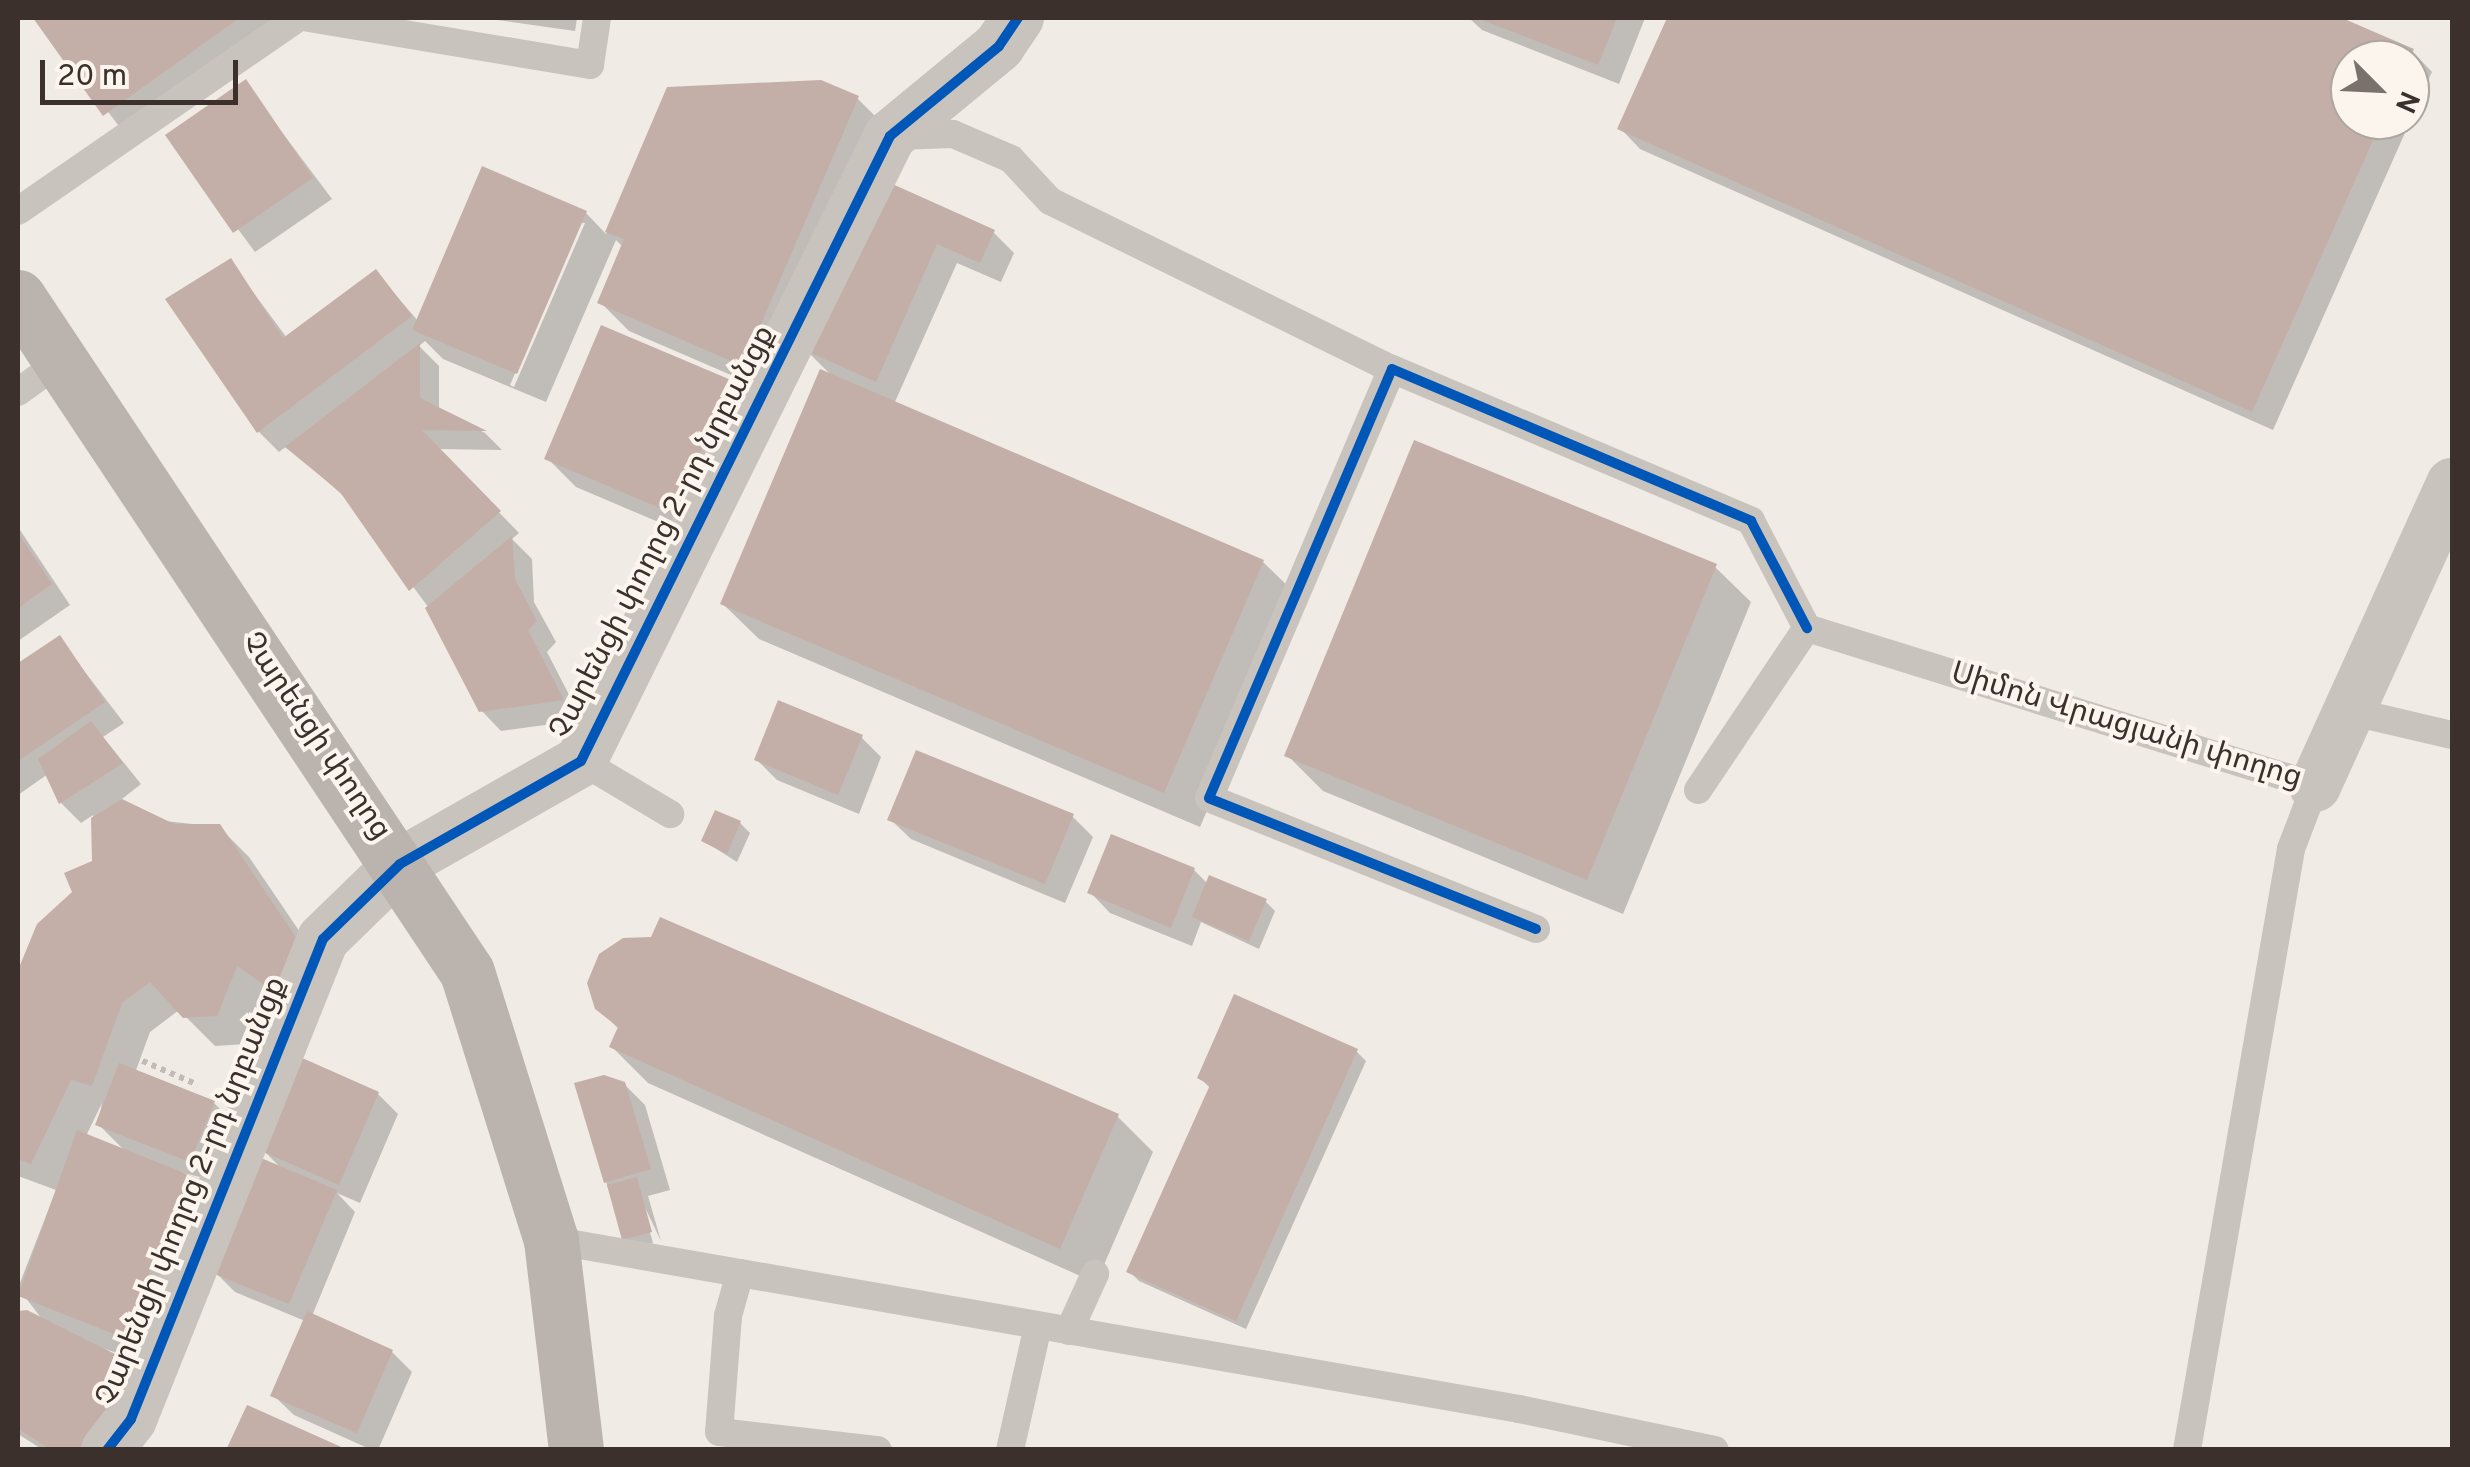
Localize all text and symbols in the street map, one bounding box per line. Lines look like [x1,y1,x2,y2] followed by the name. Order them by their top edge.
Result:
[45,40,242,102] scale bar
[2330,40,2430,140] north arrow
[57,59,127,96] text: 20 m
[2385,85,2426,118] text: N
[544,320,784,746] street label: Չարենցի փողոց 2-րդ նրբանցք
[232,627,398,847] street label: Չարենցի փողոց
[1946,656,2306,798] street label: Սիմոն Վրացյանի փողոց
[90,972,296,1412] street label: Չարենցի փողոց 2-րդ նրբանցք

